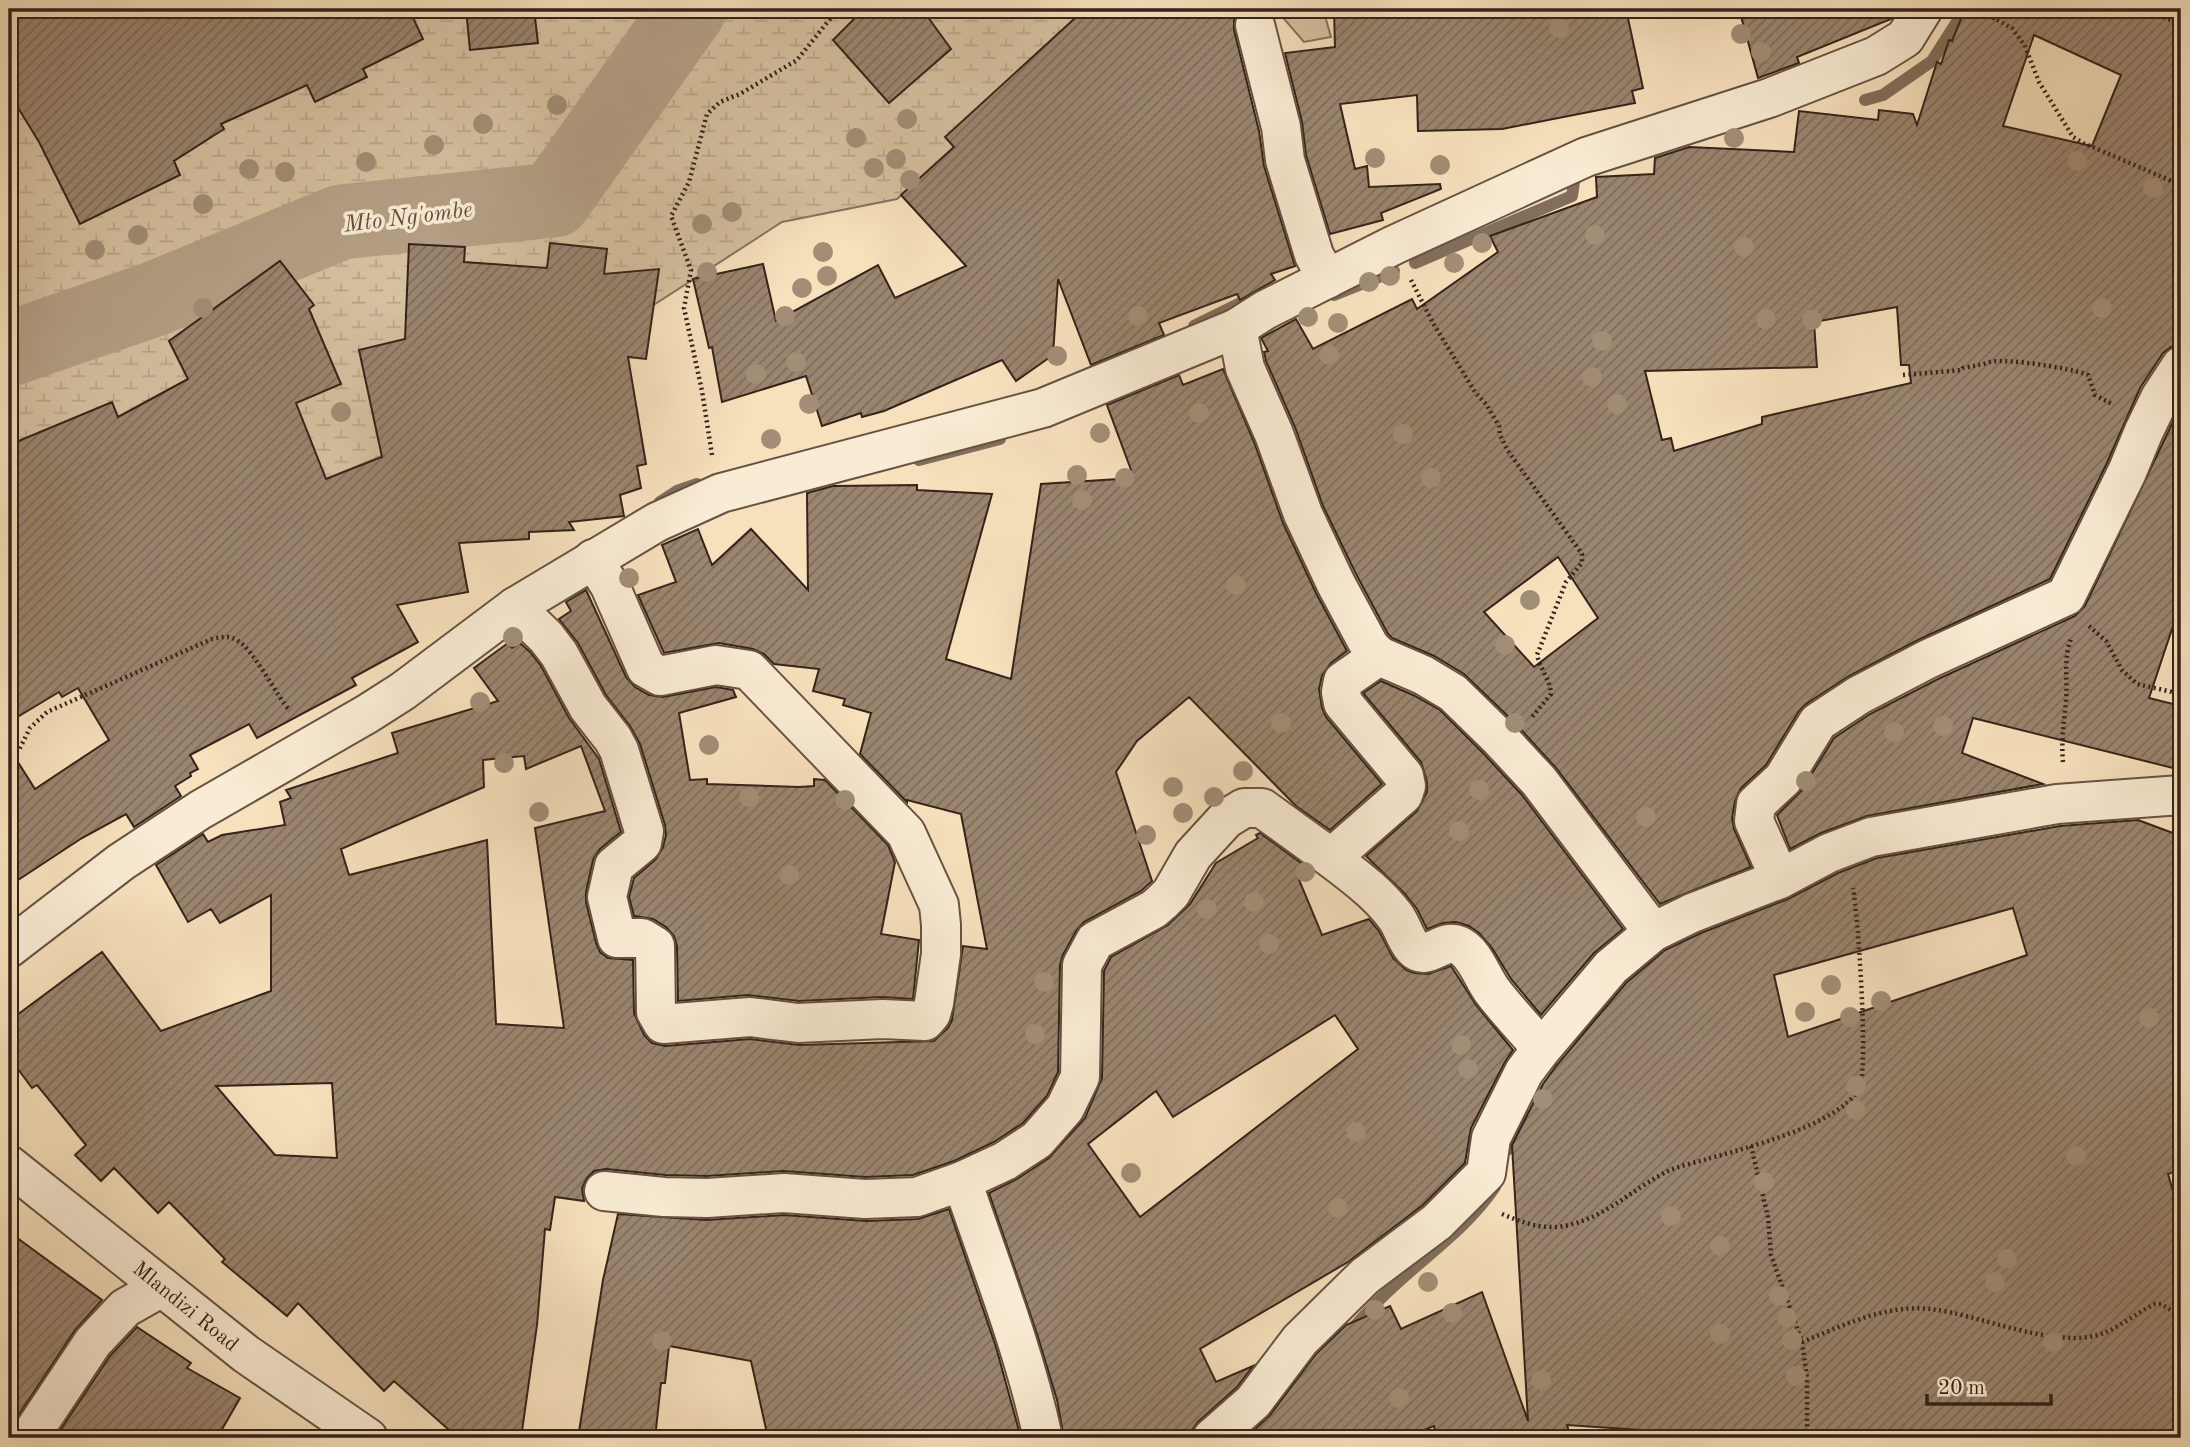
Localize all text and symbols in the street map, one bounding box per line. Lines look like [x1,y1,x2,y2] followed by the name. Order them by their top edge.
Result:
[342,198,474,238] water label: Mto Ng'ombe
[128,1258,242,1356] street label: Mlandizi Road
[1927,1363,2052,1407] scale bar
[1938,1378,1985,1399] text: 20 m

